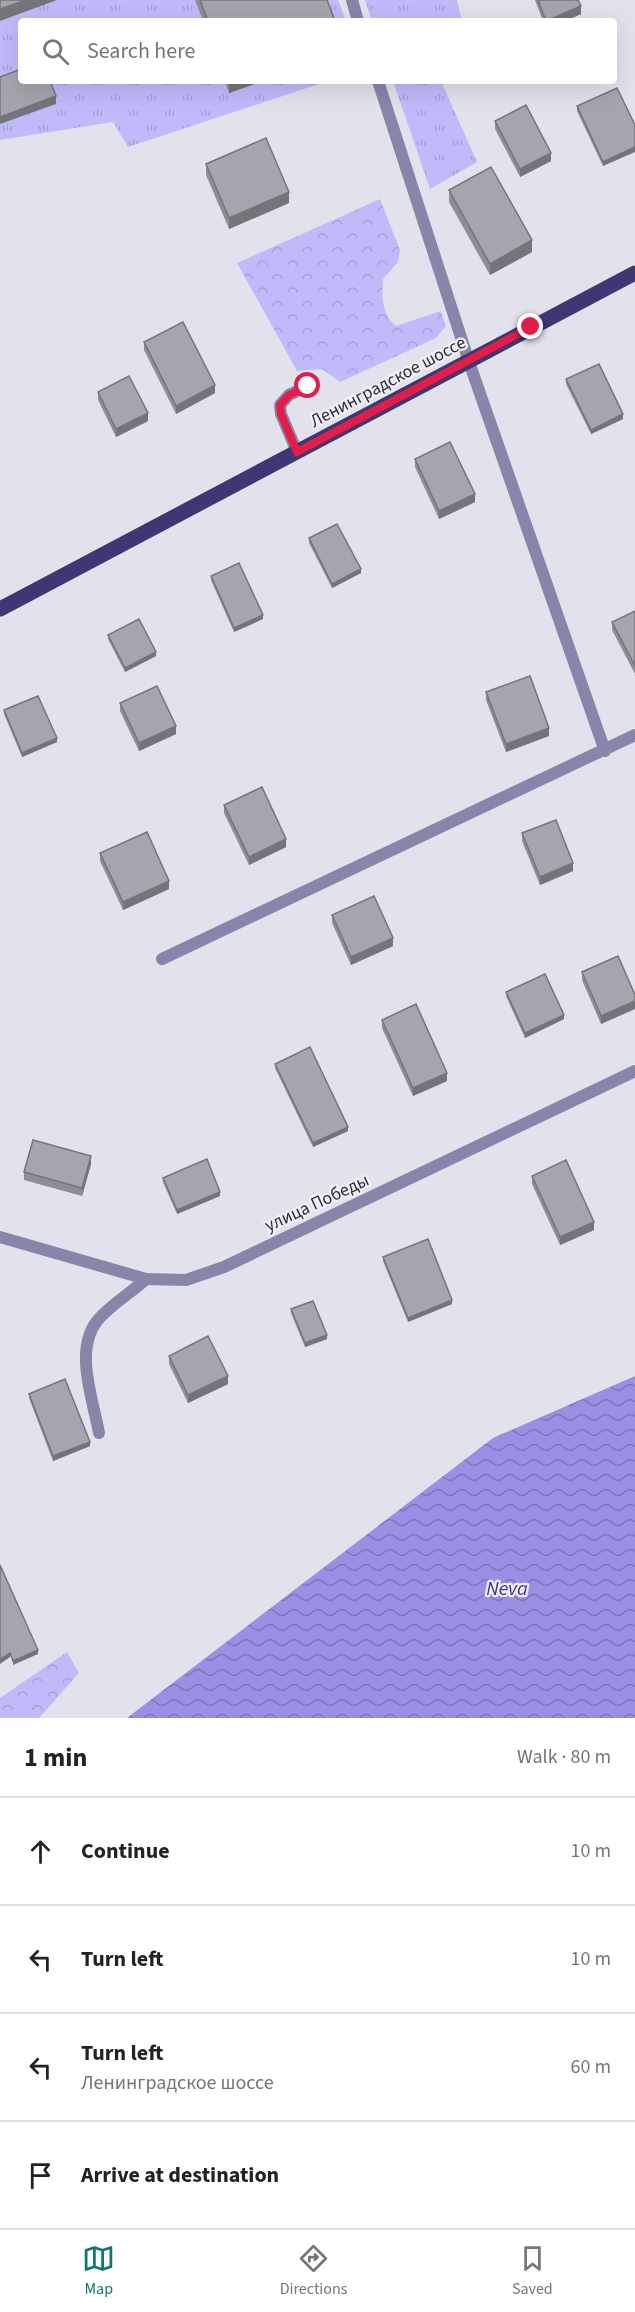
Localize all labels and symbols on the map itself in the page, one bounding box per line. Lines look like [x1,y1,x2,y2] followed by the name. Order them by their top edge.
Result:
[517,313,543,339] route end
[306,330,470,434] street label: Ленинградское шоссе
[294,372,320,398] route start
[261,1168,373,1238] street label: улица Победы
[486,1575,528,1603] water label: Neva

